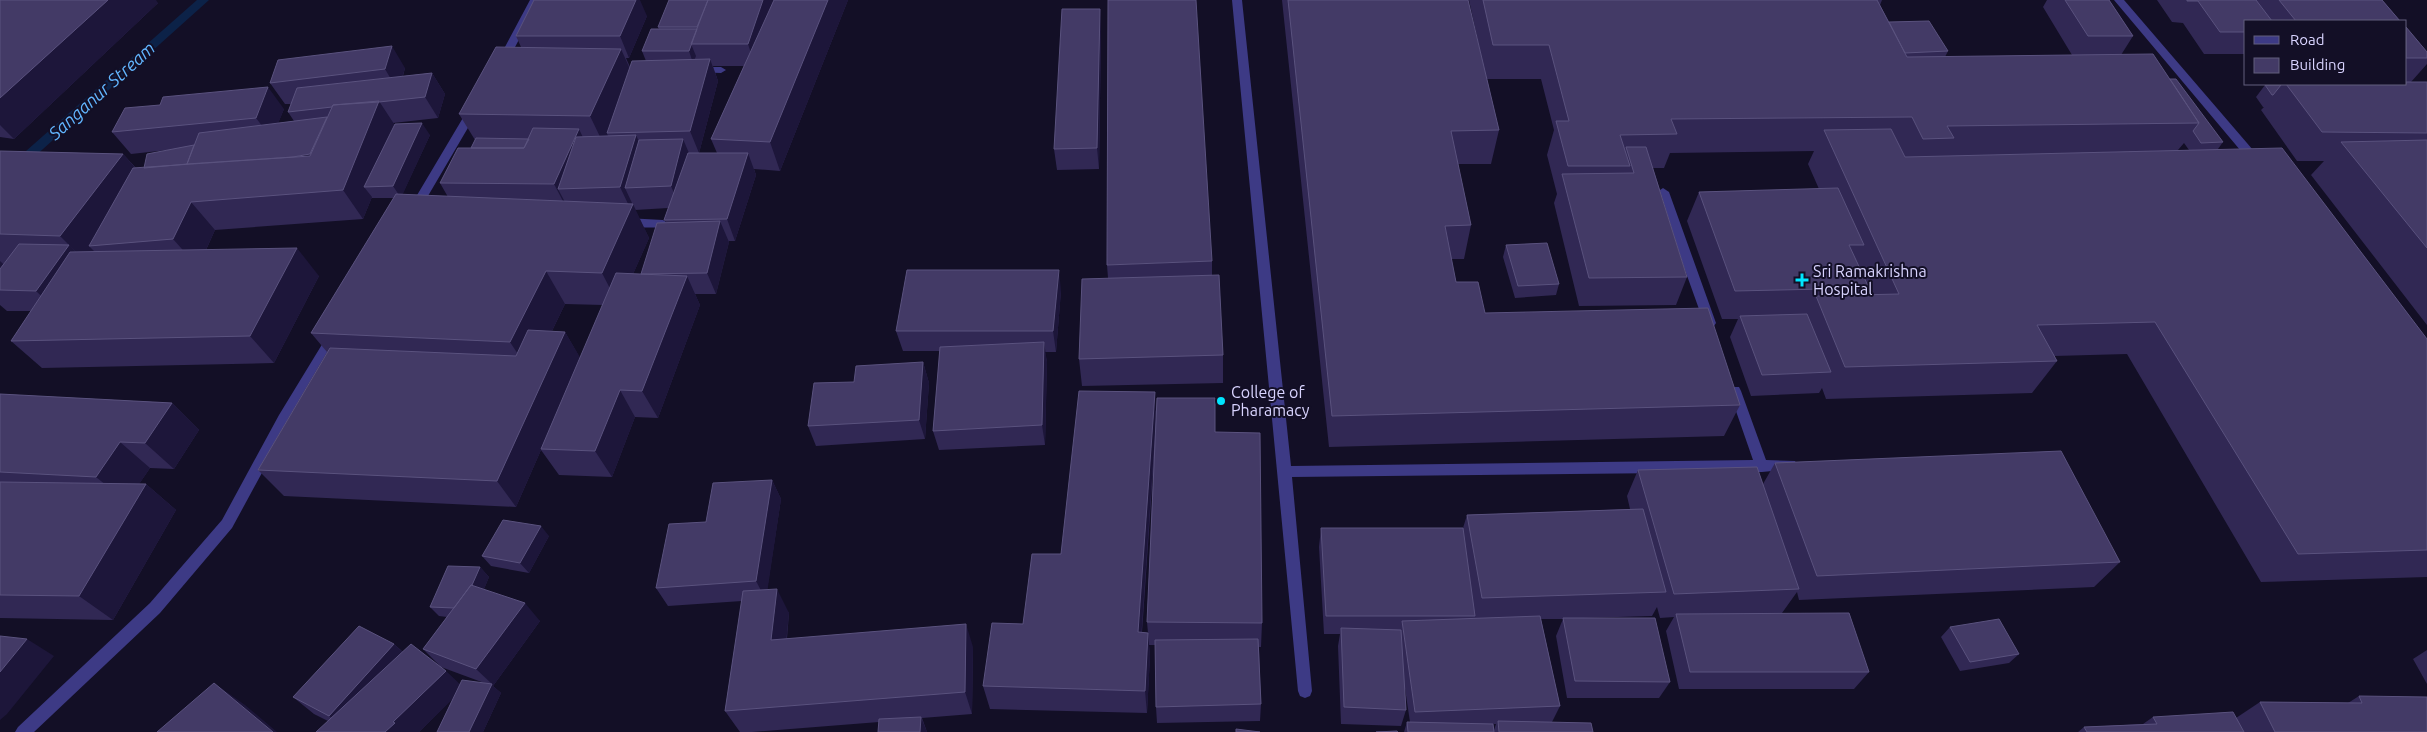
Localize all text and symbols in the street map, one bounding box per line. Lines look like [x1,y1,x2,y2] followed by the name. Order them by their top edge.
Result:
[2244,20,2407,85] legend
[2290,31,2325,48] text: Road
[43,37,159,144] water label: Sanganur Stream
[2290,56,2345,73] text: Building
[1813,262,1927,298] place label: Sri Ramakrishna Hospital
[1795,273,1809,287] marker: Sri Ramakrishna Hospital
[1231,383,1310,419] place label: College of Pharamacy
[1215,395,1227,407] marker: College of Pharamacy

